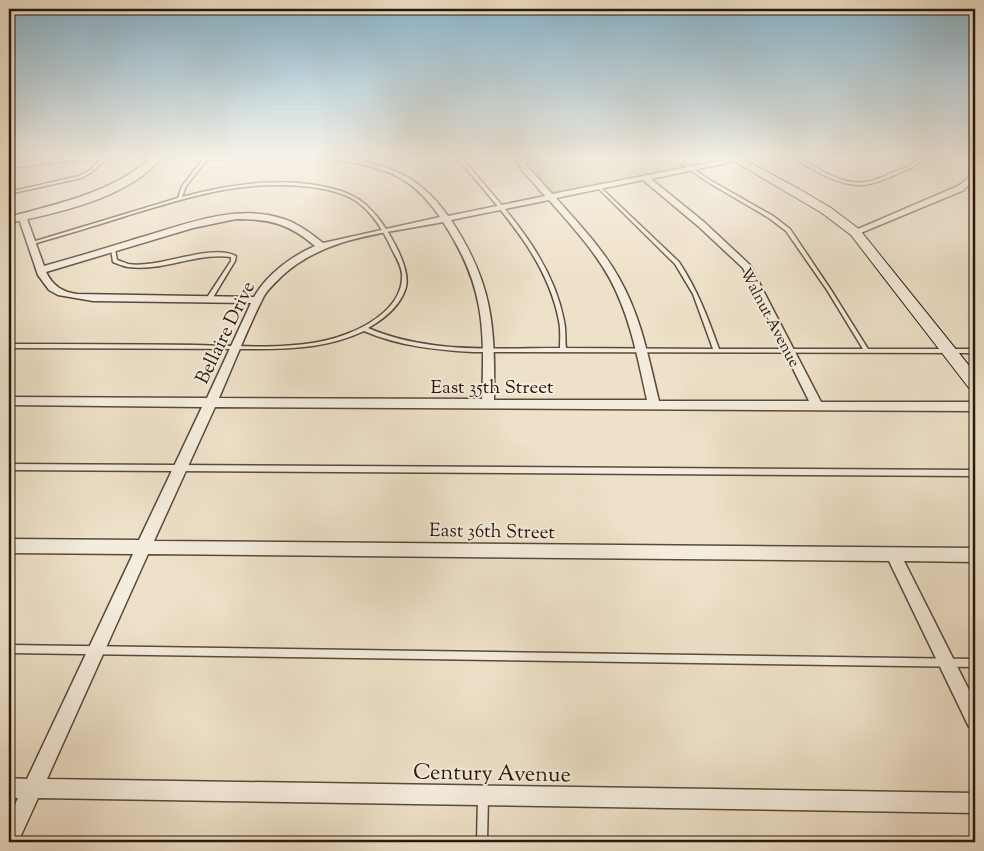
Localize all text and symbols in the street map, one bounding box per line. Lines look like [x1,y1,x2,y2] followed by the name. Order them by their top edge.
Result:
[733,264,805,372] street label: Walnut Avenue
[190,277,263,389] street label: Bellaire Drive
[430,375,554,402] street label: East 35th Street
[429,518,556,547] street label: East 36th Street
[413,758,571,792] street label: Century Avenue

